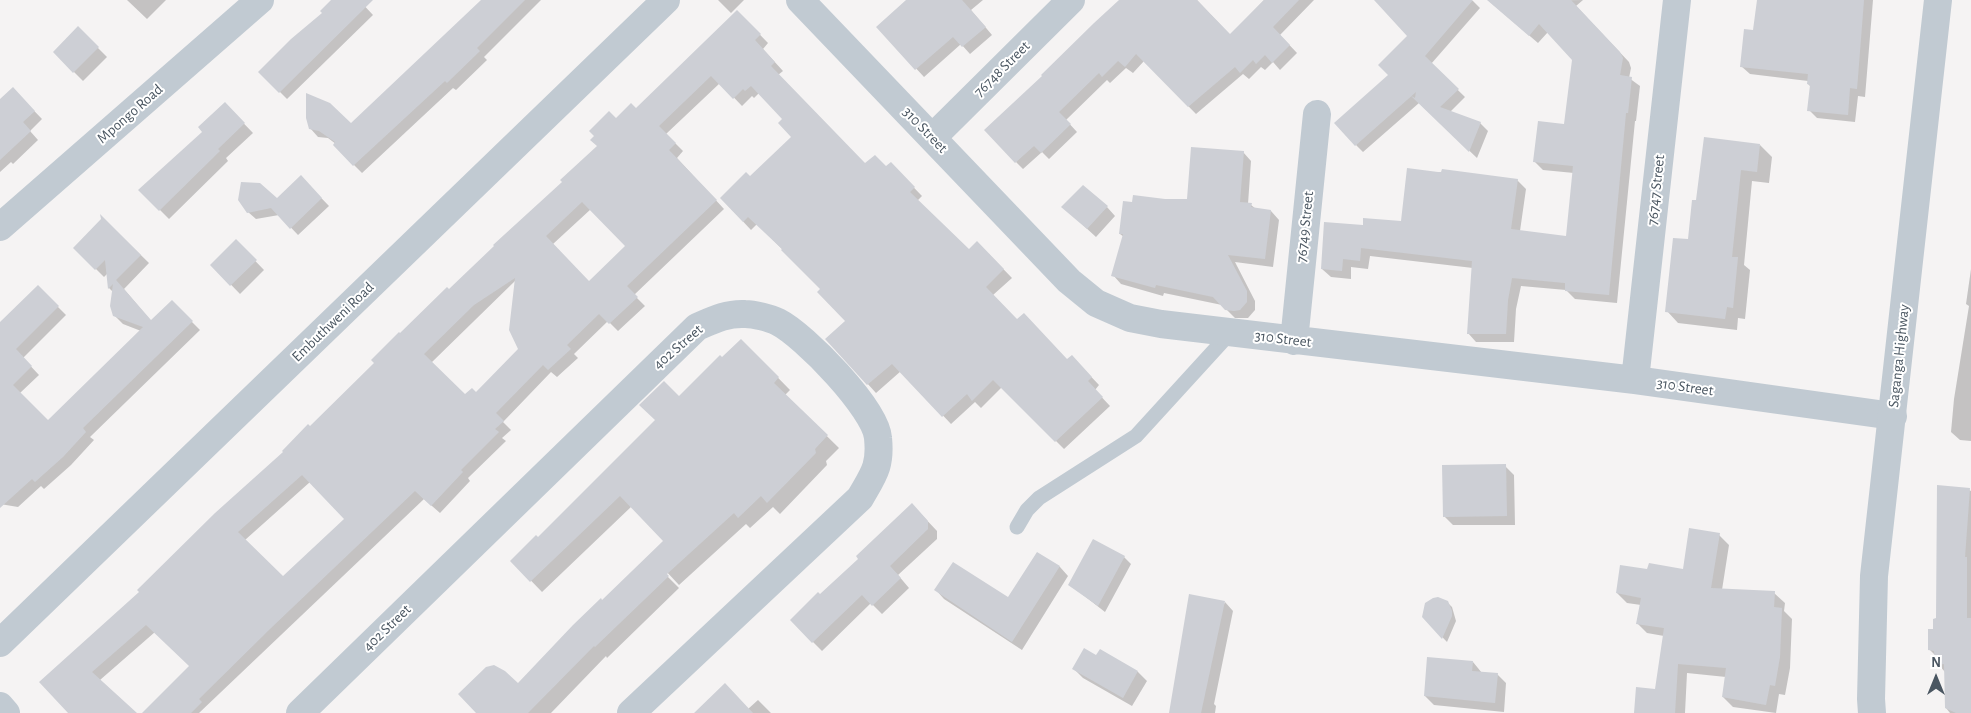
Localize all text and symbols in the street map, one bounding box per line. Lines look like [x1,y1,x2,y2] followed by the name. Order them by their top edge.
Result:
[970,37,1034,101] street label: 76748 Street
[93,81,167,147] street label: Mpongo Road
[899,103,951,157] street label: 310 Street
[1643,154,1669,226] street label: 76747 Street
[1292,190,1318,264] street label: 76749 Street
[288,278,378,366] street label: Embuthweni Road
[1885,304,1913,408] street label: Saganga Highway
[650,321,706,373] street label: 402 Street
[1254,327,1312,351] street label: 310 Street
[1656,374,1714,400] street label: 310 Street
[359,601,415,655] street label: 402 Street
[1911,653,1961,703] north arrow
[1931,656,1941,670] text: N

